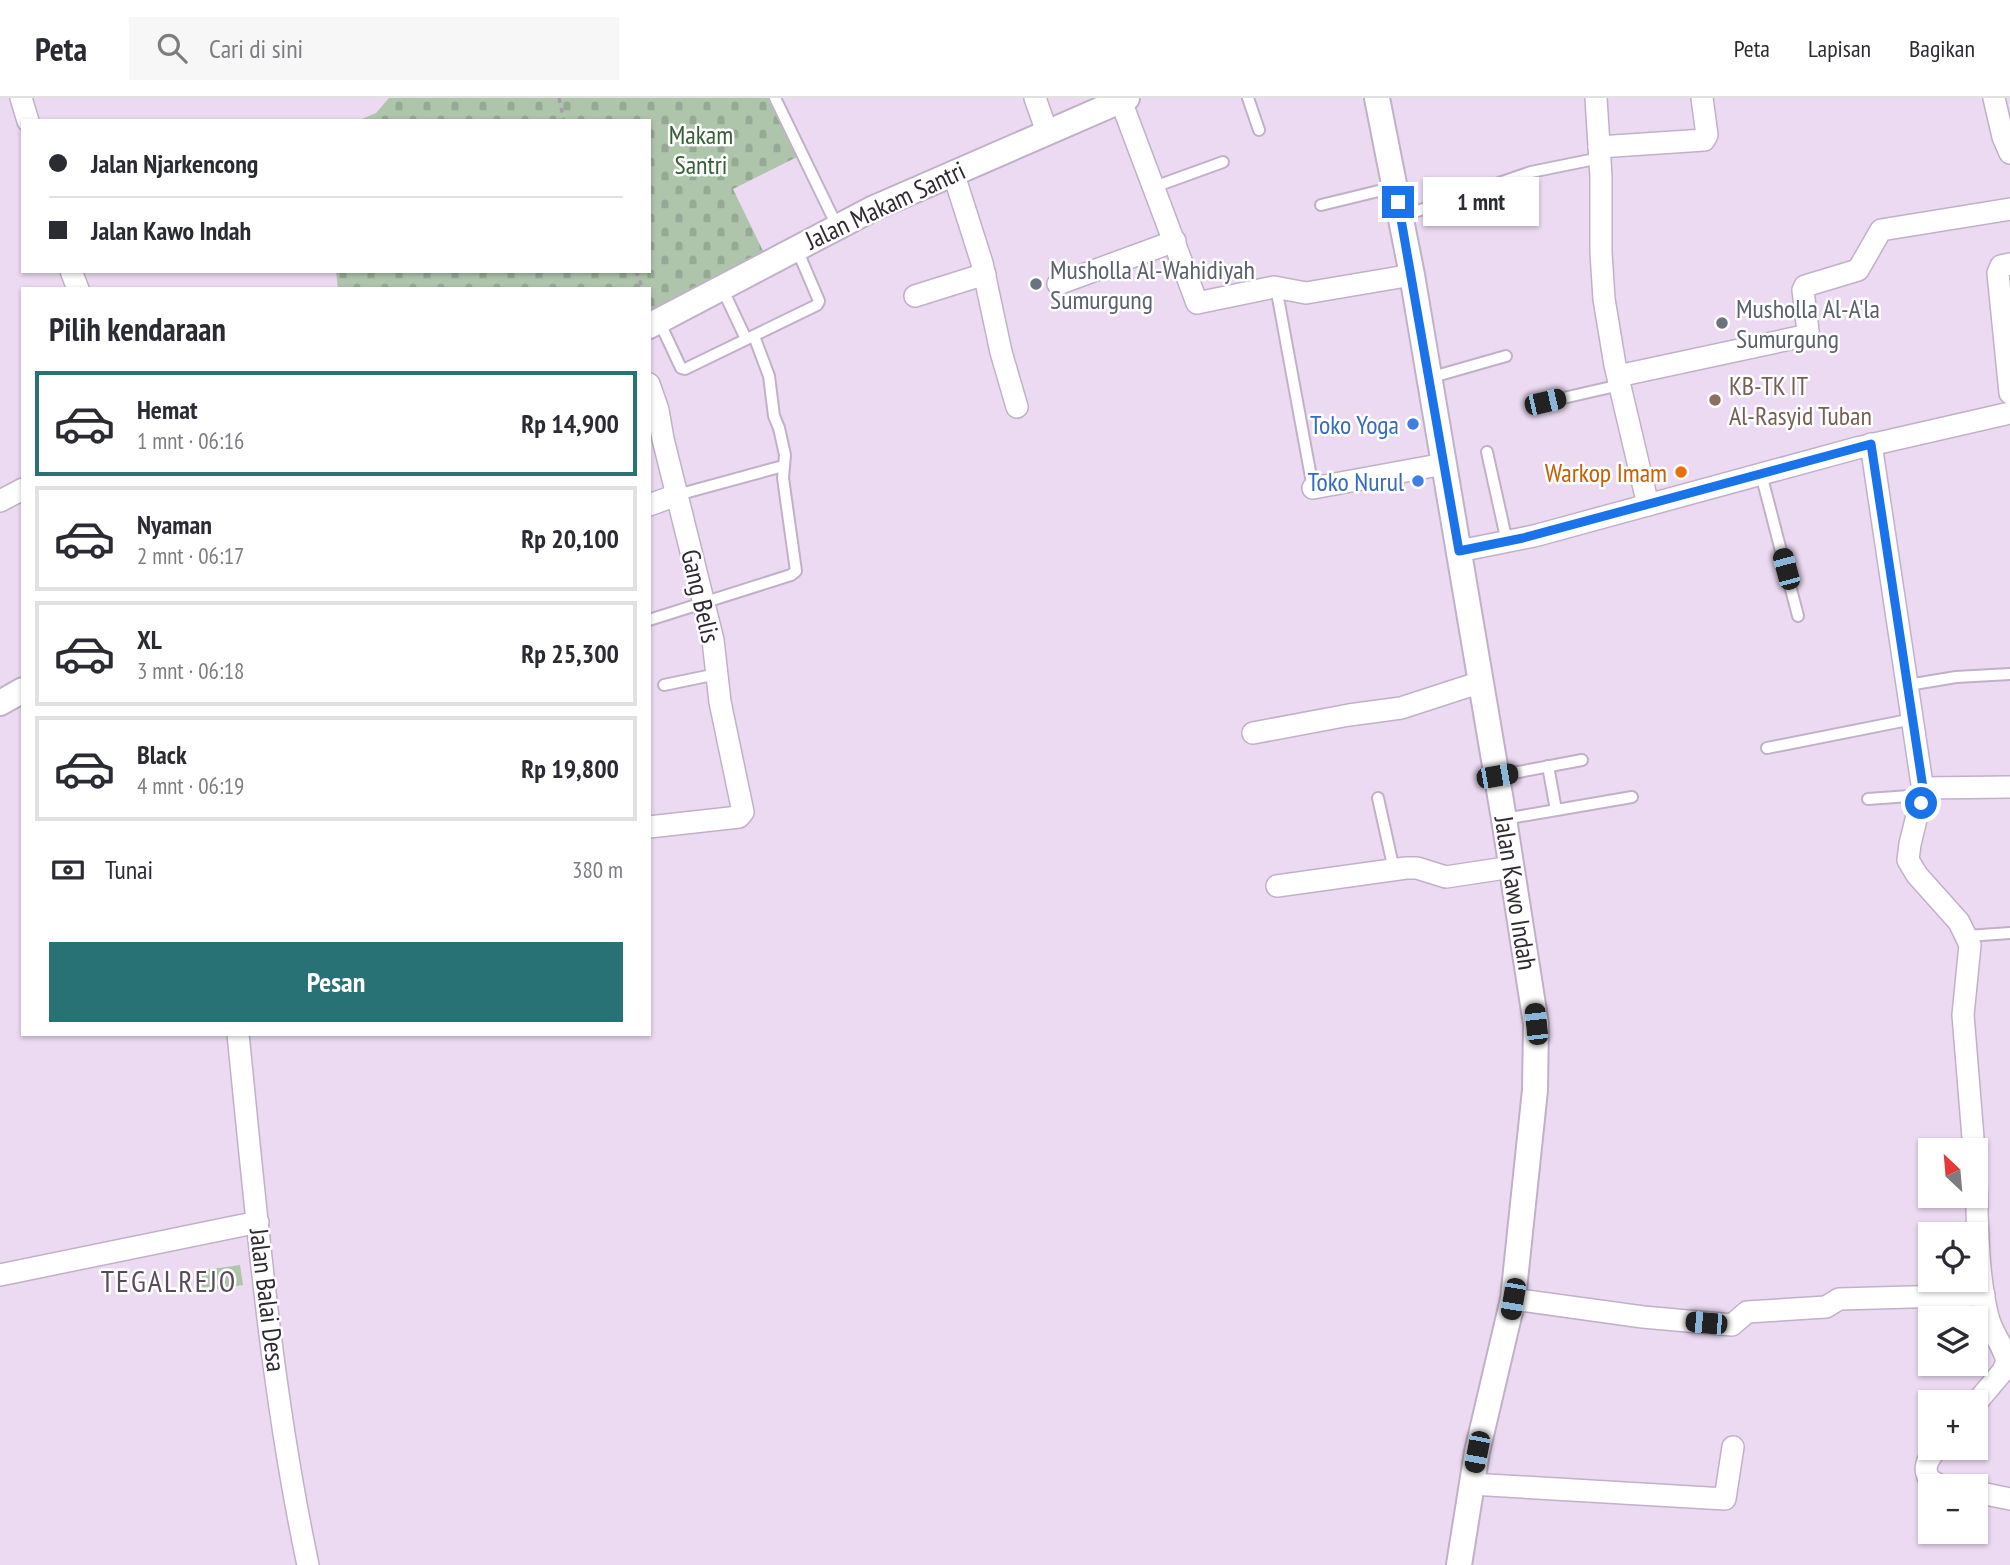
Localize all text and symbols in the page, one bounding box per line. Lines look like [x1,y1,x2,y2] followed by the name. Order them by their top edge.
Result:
[129,17,619,80] search box
[35,27,87,70] text: Peta
[153,29,191,67] icon: search
[209,32,303,65] text: Cari di sini
[1734,33,1770,64] text: Peta
[1808,33,1871,64] text: Lapisan
[1909,33,1975,64] text: Bagikan
[669,118,733,181] park label: Makam Santri
[91,147,258,180] text: Jalan Njarkencong
[799,154,970,257] street label: Jalan Makam Santri
[1422,178,1538,226] callout: 1 mnt
[1382,186,1414,218] route end
[1457,187,1505,216] text: 1 mnt
[91,214,251,247] text: Jalan Kawo Indah
[1050,253,1255,316] place label: Musholla Al-Wahidiyah Sumurgung
[1028,276,1044,292] marker: Musholla Al-Wahidiyah Sumurgung
[1736,292,1880,355] place label: Musholla Al-A'la Sumurgung
[49,308,226,350] text: Pilih kendaraan
[1714,315,1730,331] marker: Musholla Al-A'la Sumurgung
[1729,369,1872,432] place label: KB-TK IT Al-Rasyid Tuban
[1523,387,1568,417] car
[53,392,116,455] icon: car
[1707,392,1723,408] marker: KB-TK IT Al-Rasyid Tuban
[137,393,198,426] text: Hemat
[521,407,619,440] text: Rp 14,900
[1310,408,1399,441] place label: Toko Yoga
[1405,416,1421,432] marker: Toko Yoga
[137,426,244,455] text: 1 mnt · 06:16
[1545,456,1667,489] place label: Warkop Imam
[1673,464,1689,480] marker: Warkop Imam
[1308,465,1404,498] place label: Toko Nurul
[1410,473,1426,489] marker: Toko Nurul
[53,507,116,570] icon: car
[137,508,212,541] text: Nyaman
[521,522,619,555] text: Rp 20,100
[137,541,244,570] text: 2 mnt · 06:17
[674,546,728,646] street label: Gang Belis
[1771,546,1802,592] car
[53,622,116,685] icon: car
[137,623,162,656] text: XL
[521,637,619,670] text: Rp 25,300
[137,656,244,685] text: 3 mnt · 06:18
[53,737,116,800] icon: car
[137,738,187,771] text: Black
[521,752,619,785] text: Rp 19,800
[1475,762,1520,790] car
[137,771,244,800] text: 4 mnt · 06:19
[1905,787,1937,819] route start
[1487,813,1544,972] street label: Jalan Kawo Indah
[49,851,87,889] icon: cash
[105,853,153,886] text: Tunai
[572,855,623,884] text: 380 m
[49,942,623,1022] button: Pesan
[1524,1002,1549,1046] car
[1918,1138,1988,1208] north arrow
[1918,1138,1988,1544] map controls
[1918,1222,1988,1292] button: locate
[243,1226,293,1373] street label: Jalan Balai Desa
[101,1261,237,1300] district label: TEGALREJO
[1500,1276,1527,1322] car
[1918,1306,1988,1376] button: layers
[1685,1311,1728,1335] car
[1918,1390,1988,1460] button: +
[1463,1429,1492,1475] car
[1918,1474,1988,1544] button: −

